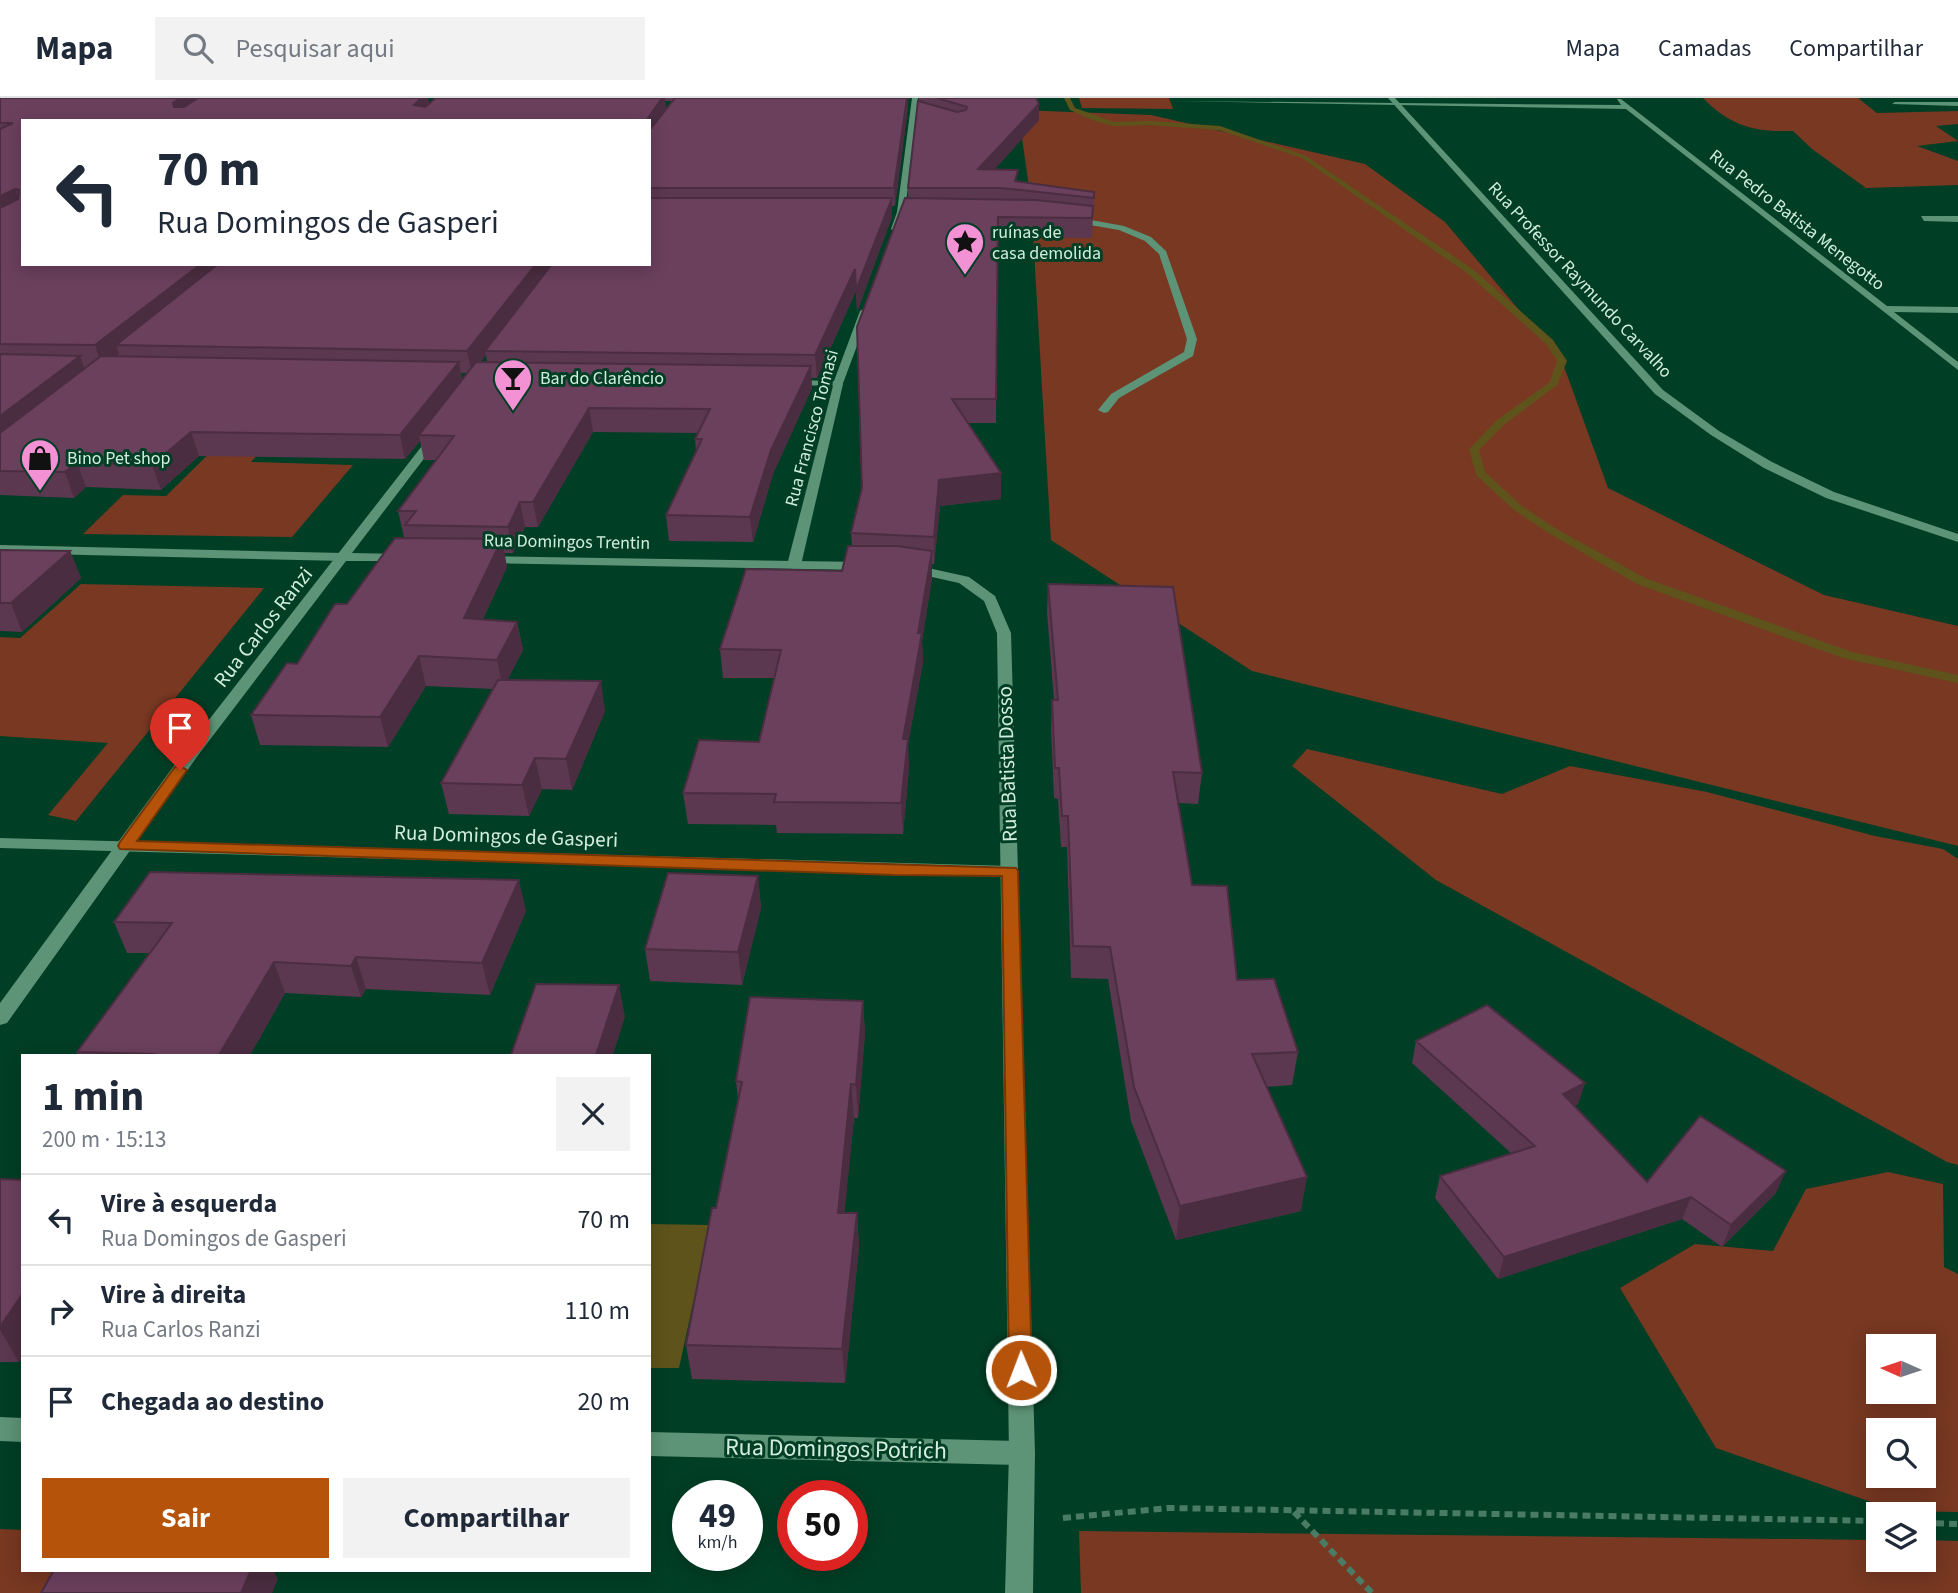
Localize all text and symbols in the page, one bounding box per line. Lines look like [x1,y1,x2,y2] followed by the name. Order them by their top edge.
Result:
[155,17,645,80] search box
[35,25,113,72] text: Mapa
[179,29,217,67] icon: search
[235,30,395,67] text: Pesquisar aqui
[1565,31,1620,66] text: Mapa
[1658,31,1751,66] text: Camadas
[1789,31,1923,66] text: Compartilhar
[157,135,261,205] text: 70 m
[1704,144,1890,296] street label: Rua Pedro Batista Menegotto
[42,147,133,238] icon: left
[1482,176,1678,384] street label: Rua Professor Raymundo Carvalho
[157,200,499,246] text: Rua Domingos de Gasperi
[992,220,1101,266] place label: ruínas de casa demolida
[944,221,986,276] place icon: ruínas de casa demolida
[779,347,845,509] street label: Rua Francisco Tomasi
[492,357,534,412] bar icon: Bar do Clarêncio
[540,366,664,391] place label: Bar do Clarêncio
[19,437,61,492] shop icon: Bino Pet shop
[67,446,171,471] place label: Bino Pet shop
[484,528,650,556] street label: Rua Domingos Trentin
[206,560,320,694] street label: Rua Carlos Ranzi
[989,685,1025,843] street label: Rua Batista Dosso
[150,698,210,770] pin
[161,709,199,747] icon: arrive
[393,817,619,855] street label: Rua Domingos de Gasperi
[42,1067,144,1127] text: 1 min
[556,1077,630,1151] button: close
[42,1123,166,1156] text: 200 m · 15:13
[101,1185,277,1222] text: Vire à esquerda
[42,1201,80,1239] icon: left
[577,1201,630,1238] text: 70 m
[101,1222,347,1255] text: Rua Domingos de Gasperi
[101,1276,246,1313] text: Vire à direita
[42,1292,80,1330] icon: right
[564,1292,630,1329] text: 110 m
[101,1313,261,1346] text: Rua Carlos Ranzi
[984,1333,1058,1407] position arrow
[1866,1334,1936,1404] north arrow
[1866,1334,1936,1572] map controls
[42,1383,80,1421] icon: arrive
[101,1383,324,1420] text: Chegada ao destino
[577,1383,630,1420] text: 20 m
[1866,1418,1936,1488] button: search
[725,1430,947,1468] street label: Rua Domingos Potrich
[42,1478,329,1558] button: Sair
[343,1478,630,1558] button: Compartilhar
[777,1480,868,1571] speed limit sign: 50
[699,1491,736,1541] text: 49
[1866,1502,1936,1572] button: layers
[698,1530,737,1555] text: km/h

